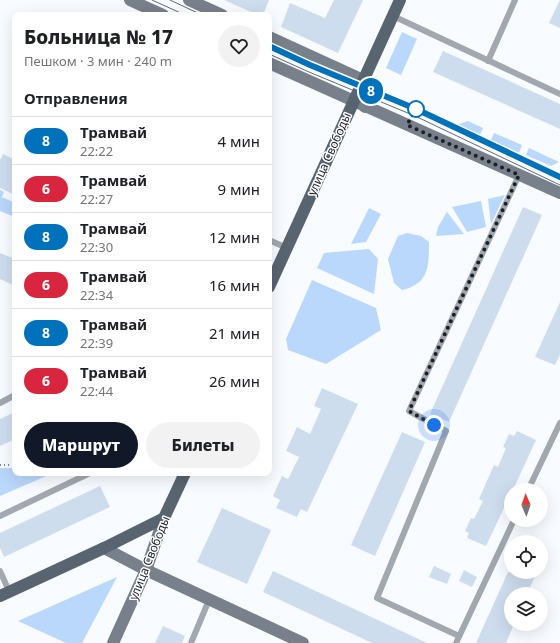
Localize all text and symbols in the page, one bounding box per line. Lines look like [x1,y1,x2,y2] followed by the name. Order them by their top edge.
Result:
[24,24,173,50] text: Больница № 17
[218,25,260,67] button: heart
[24,52,172,70] text: Пешком · 3 мин · 240 m
[358,78,384,104] line badge: 8
[367,81,375,100] text: 8
[24,88,128,108] text: Отправления
[407,100,425,118] unlabelled marker
[303,110,355,198] street label: улица Свободы
[80,122,147,142] text: Трамвай
[42,131,50,150] text: 8
[217,131,260,151] text: 4 мин
[80,142,113,160] text: 22:22
[80,170,147,190] text: Трамвай
[42,179,50,198] text: 6
[217,179,260,199] text: 9 мин
[80,190,113,208] text: 22:27
[80,218,147,238] text: Трамвай
[42,227,50,246] text: 8
[209,227,260,247] text: 12 мин
[80,238,113,256] text: 22:30
[80,266,147,286] text: Трамвай
[42,275,50,294] text: 6
[209,275,260,295] text: 16 мин
[80,286,113,304] text: 22:34
[80,314,147,334] text: Трамвай
[42,323,50,342] text: 8
[209,323,260,343] text: 21 мин
[80,334,113,352] text: 22:39
[80,362,147,382] text: Трамвай
[42,371,50,390] text: 6
[209,371,260,391] text: 26 мин
[80,382,113,400] text: 22:44
[424,415,444,435] your location
[24,422,138,468] button: Маршрут
[146,422,260,468] button: Билеты
[504,483,548,527] north arrow
[504,483,548,631] map controls
[124,513,174,603] street label: улица Свободы
[504,535,548,579] button: locate
[504,587,548,631] button: layers

